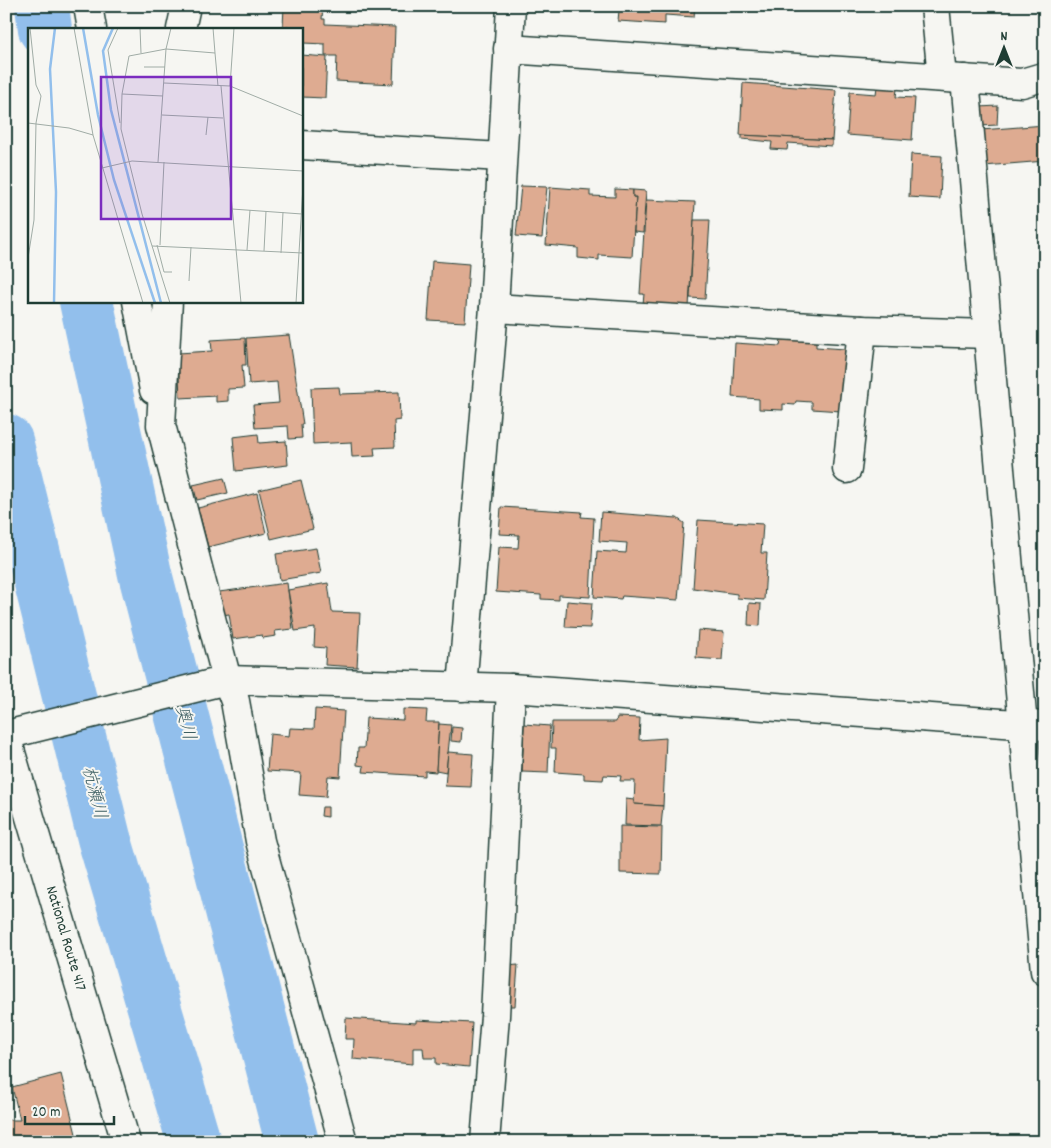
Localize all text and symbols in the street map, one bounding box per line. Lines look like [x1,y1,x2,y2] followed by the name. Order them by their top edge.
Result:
[978,22,1028,72] north arrow
[1001,27,1008,47] text: N
[28,28,302,302] inset map
[168,703,200,743] water label: 奥川
[74,764,112,822] water label: 杭瀬川
[39,883,92,994] street label: National Route 417
[25,1093,114,1125] scale bar
[32,1102,60,1124] text: 20 m

